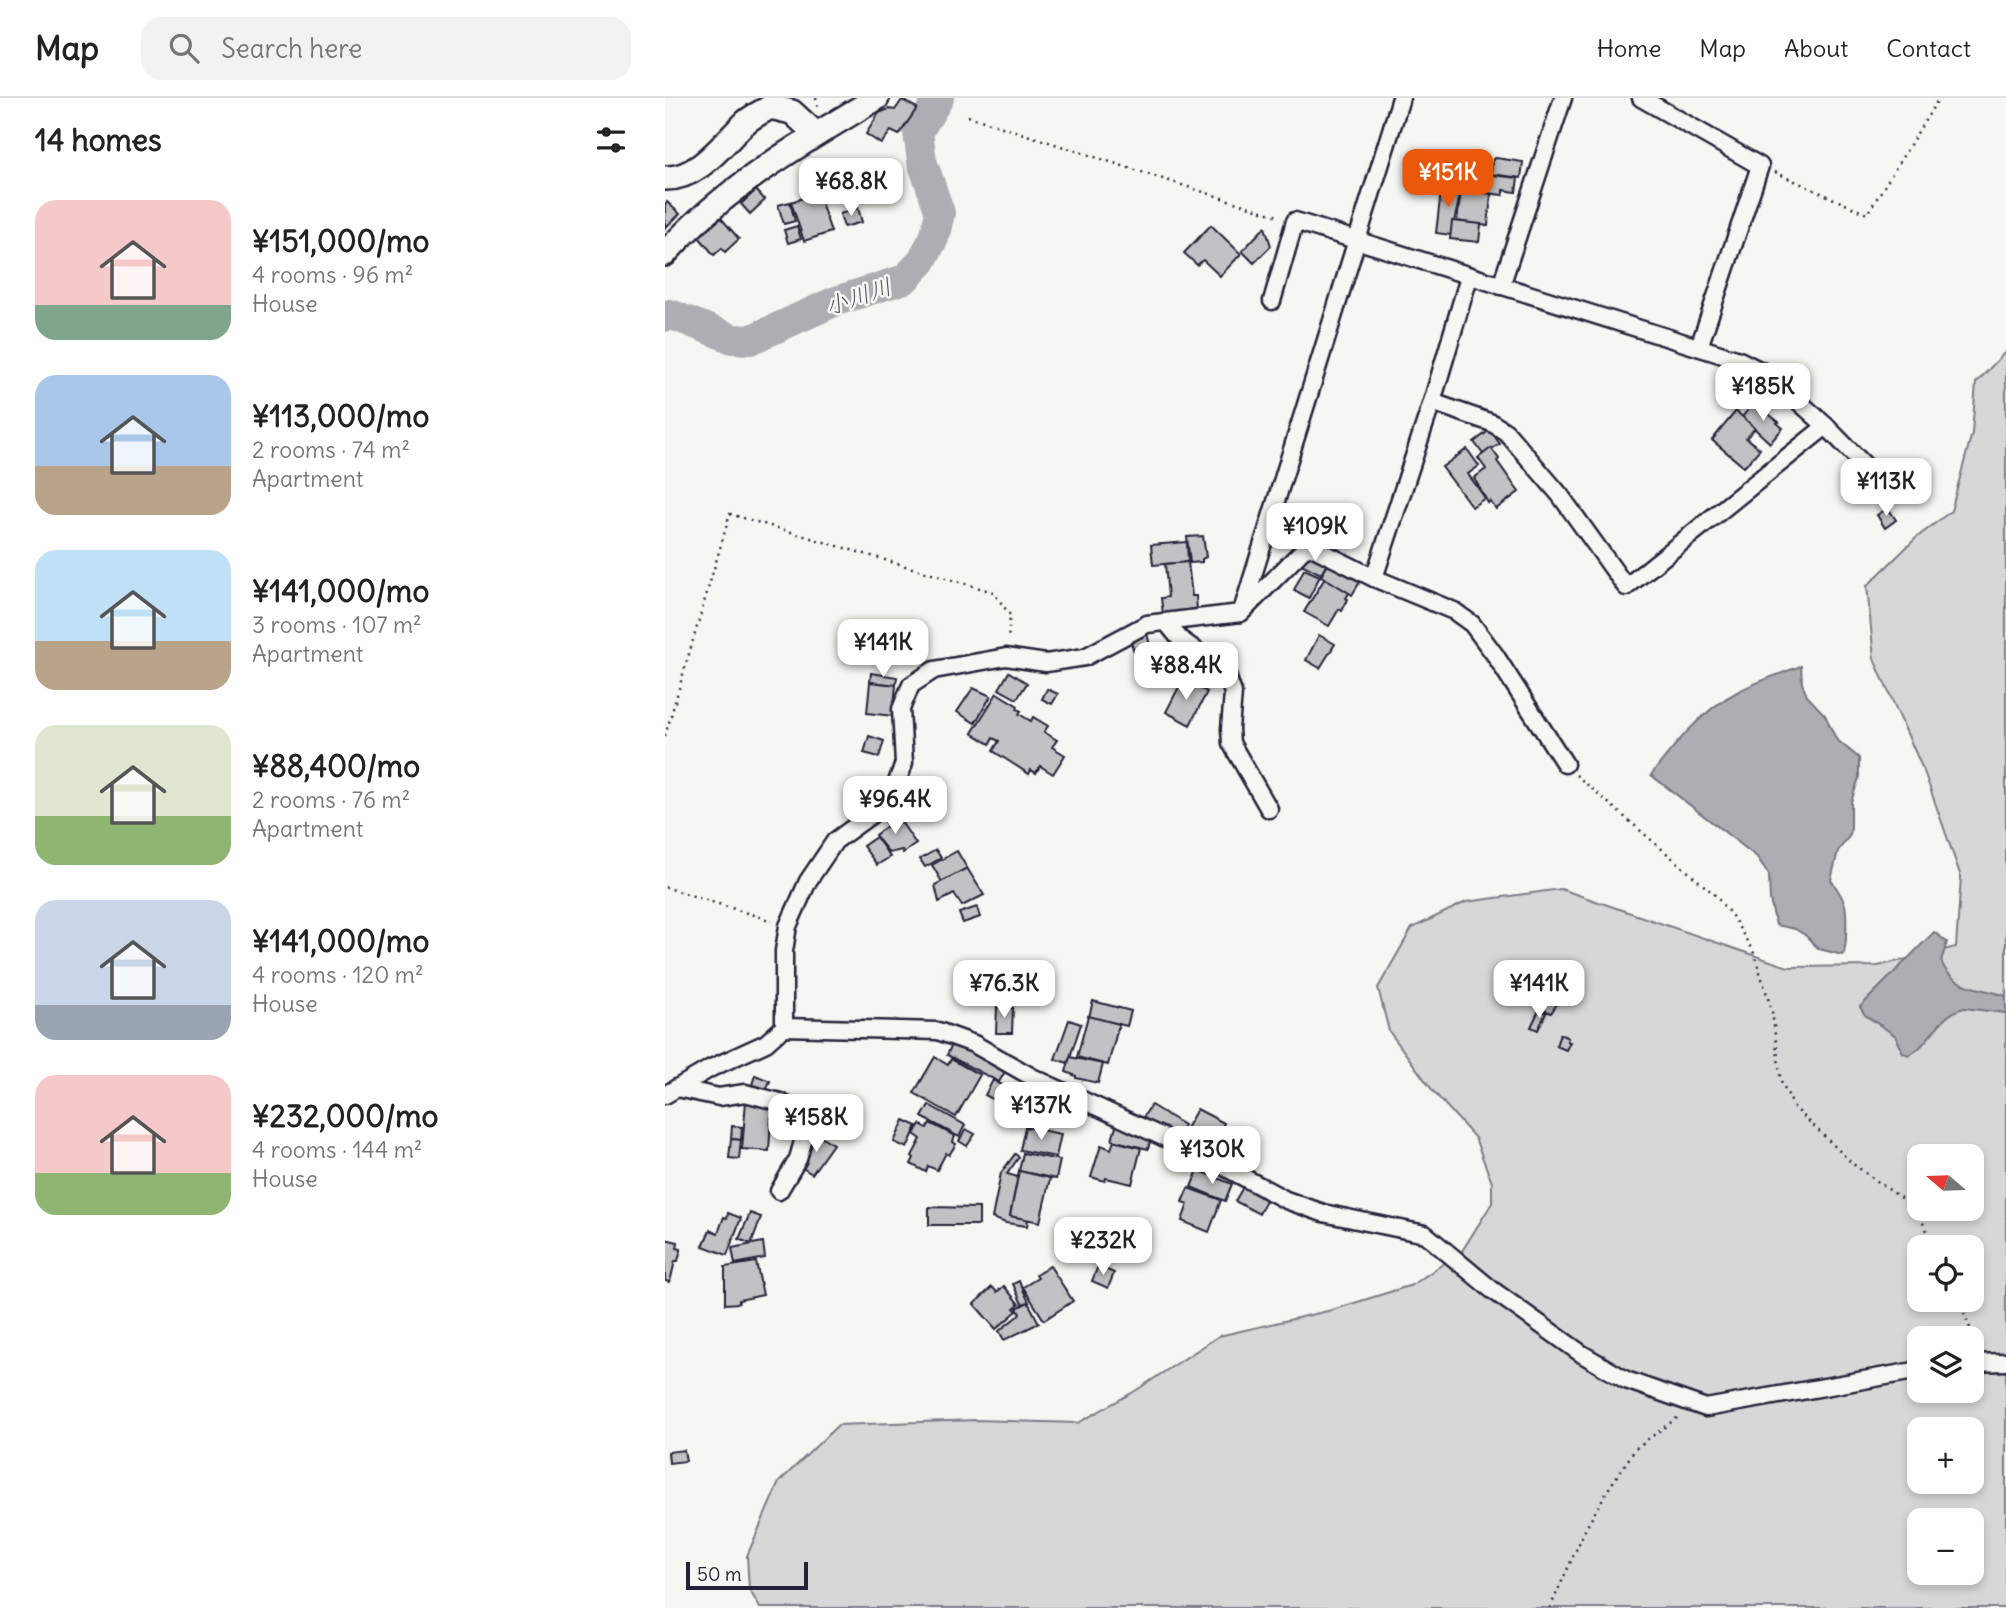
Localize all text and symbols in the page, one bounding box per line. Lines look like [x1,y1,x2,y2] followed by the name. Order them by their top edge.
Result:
[141,17,631,80] search box
[35,27,99,69] text: Map
[165,29,203,67] icon: search
[221,32,362,65] text: Search here
[1597,33,1661,63] text: Home
[1699,33,1746,63] text: Map
[1784,33,1848,63] text: About
[1886,33,1971,63] text: Contact
[35,121,162,159] text: 14 homes
[592,121,630,159] icon: filters
[1399,150,1497,209] pin: ¥151K
[1418,157,1478,186] text: ¥151K
[794,158,908,218] pin: ¥68.8K
[815,166,887,195] text: ¥68.8K
[252,222,429,260] text: ¥151,000/mo
[91,228,175,312] icon: home
[252,260,413,289] text: 4 rooms · 96 m²
[821,271,895,321] water label: 小川川
[252,289,318,318] text: House
[1714,364,1812,423] pin: ¥185K
[1731,371,1795,400] text: ¥185K
[252,397,429,435] text: ¥113,000/mo
[91,403,175,487] icon: home
[252,435,410,464] text: 2 rooms · 74 m²
[1837,458,1935,518] pin: ¥113K
[252,464,364,493] text: Apartment
[1857,466,1916,495] text: ¥113K
[1266,504,1364,563] pin: ¥109K
[1282,511,1348,540] text: ¥109K
[252,572,429,610] text: ¥141,000/mo
[91,578,175,662] icon: home
[252,610,422,639] text: 3 rooms · 107 m²
[834,620,932,679] pin: ¥141K
[854,627,913,656] text: ¥141K
[252,639,364,668] text: Apartment
[1129,642,1243,702] pin: ¥88.4K
[1150,650,1222,679] text: ¥88.4K
[252,747,420,785] text: ¥88,400/mo
[91,753,175,837] icon: home
[838,776,952,836] pin: ¥96.4K
[859,784,931,813] text: ¥96.4K
[252,785,410,814] text: 2 rooms · 76 m²
[252,814,364,843] text: Apartment
[252,922,429,960] text: ¥141,000/mo
[91,928,175,1012] icon: home
[252,960,424,989] text: 4 rooms · 120 m²
[947,960,1061,1020] pin: ¥76.3K
[1490,960,1588,1020] pin: ¥141K
[969,968,1039,997] text: ¥76.3K
[1510,968,1569,997] text: ¥141K
[252,989,318,1018] text: House
[992,1082,1090,1142] pin: ¥137K
[1010,1090,1072,1119] text: ¥137K
[767,1094,865,1154] pin: ¥158K
[252,1097,438,1135] text: ¥232,000/mo
[784,1102,848,1131] text: ¥158K
[91,1103,175,1187] icon: home
[1163,1126,1261,1186] pin: ¥130K
[1180,1134,1245,1163] text: ¥130K
[252,1135,422,1164] text: 4 rooms · 144 m²
[1907,1144,1985,1222] north arrow
[1907,1144,1984,1585] map controls
[252,1164,318,1193] text: House
[1054,1218,1152,1277] pin: ¥232K
[1070,1225,1136,1254] text: ¥232K
[1907,1235,1984,1312] button: locate
[1907,1326,1984,1403] button: layers
[1907,1417,1984,1494] button: +
[1907,1508,1984,1585] button: −
[686,1559,809,1591] scale bar
[697,1562,742,1586] text: 50 m

